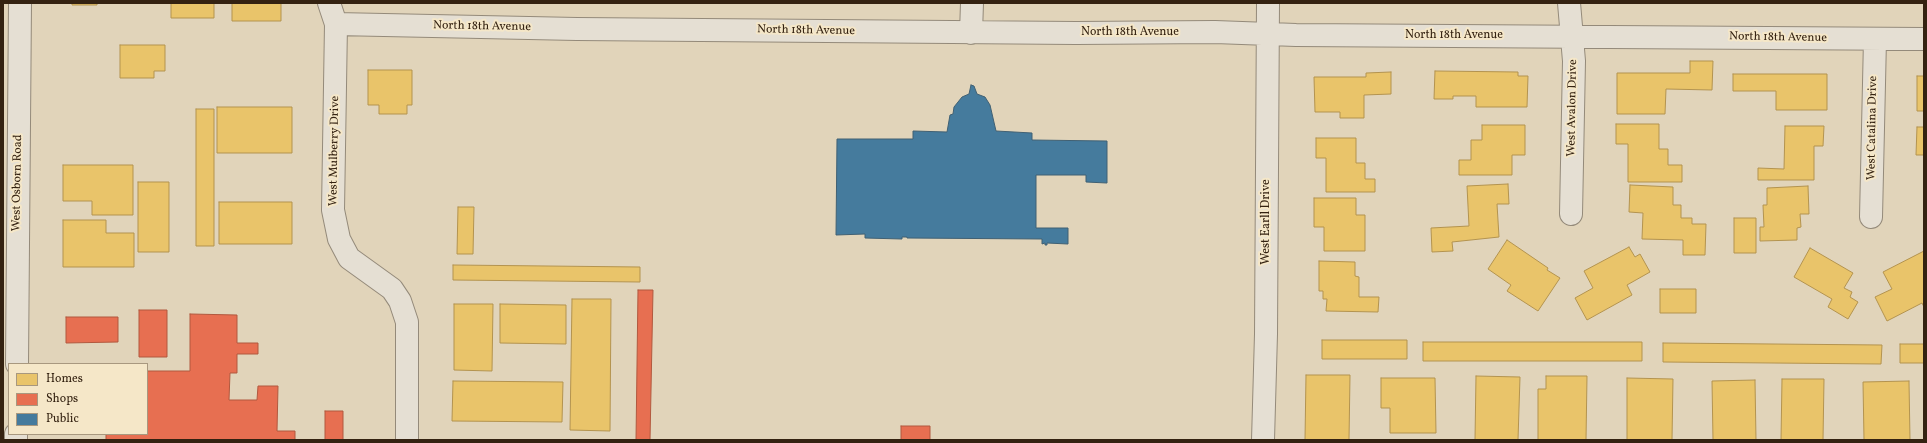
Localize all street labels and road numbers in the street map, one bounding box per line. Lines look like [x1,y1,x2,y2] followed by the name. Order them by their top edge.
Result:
[433,19,531,35] street label: North 18th Avenue
[757,23,855,39] street label: North 18th Avenue
[1081,26,1179,40] street label: North 18th Avenue
[1405,29,1503,43] street label: North 18th Avenue
[1729,30,1827,46] street label: North 18th Avenue
[1565,59,1581,157] street label: West Avalon Drive
[1865,76,1881,180] street label: West Catalina Drive
[327,96,343,206] street label: West Mulberry Drive
[10,134,26,232] street label: West Osborn Road
[1260,179,1274,265] street label: West Earll Drive

